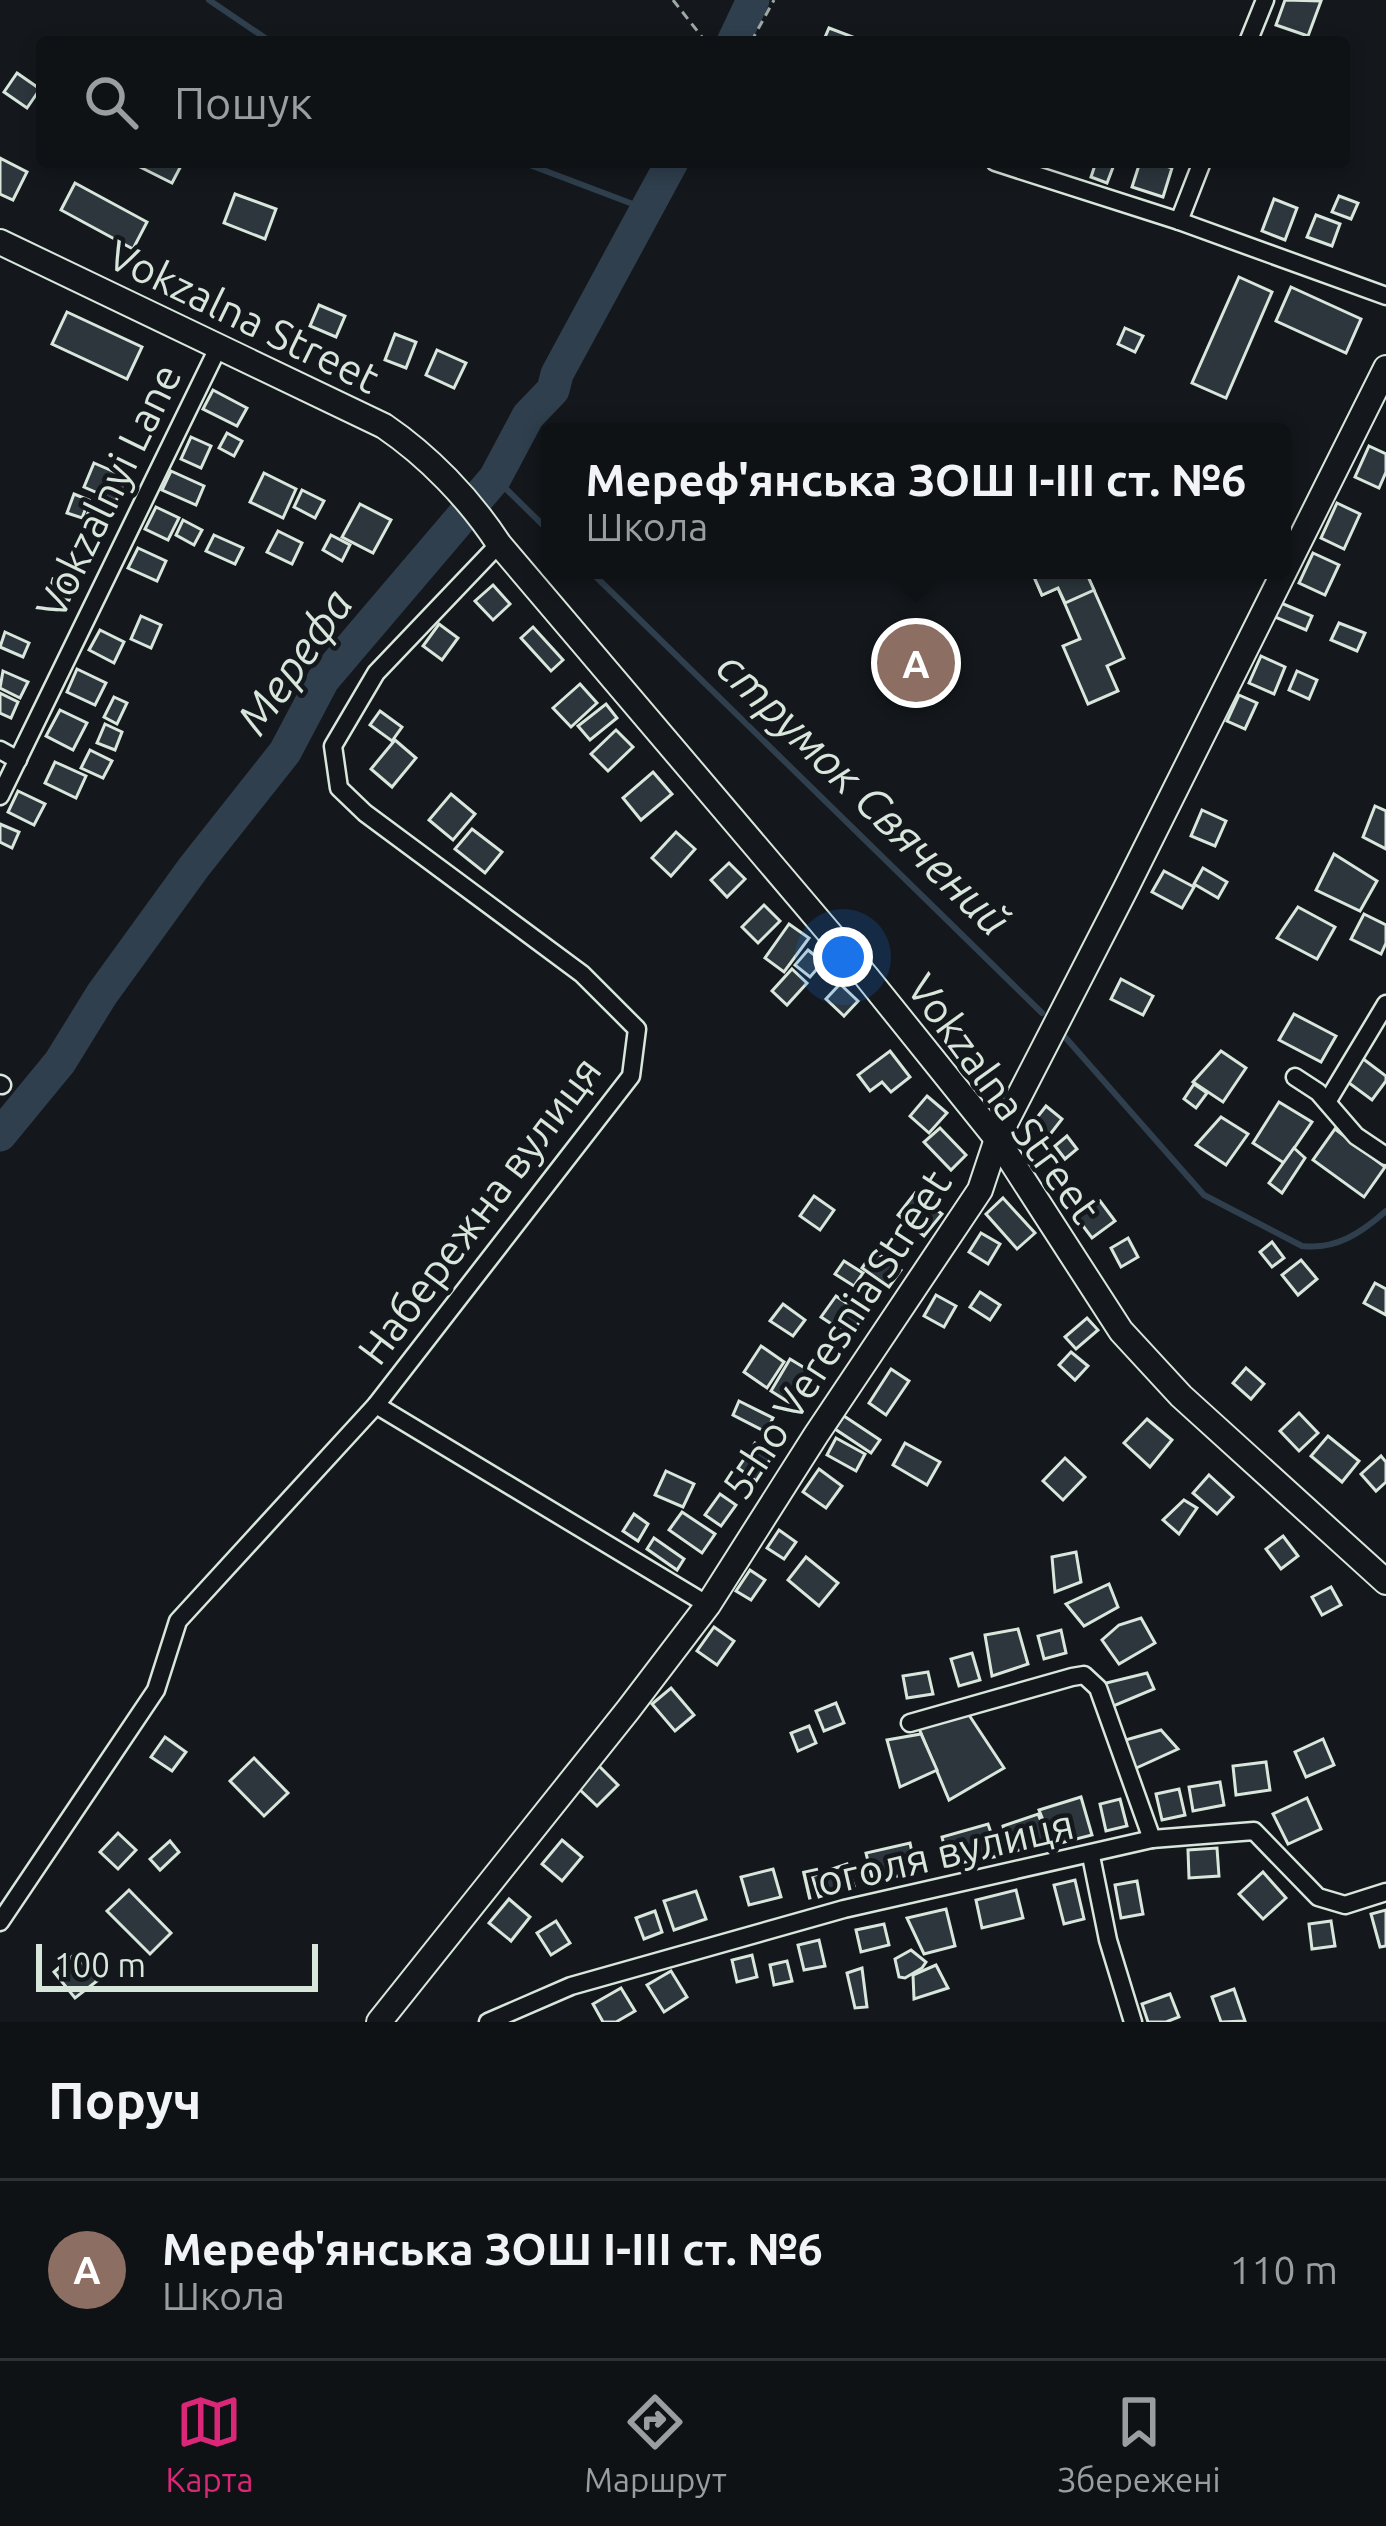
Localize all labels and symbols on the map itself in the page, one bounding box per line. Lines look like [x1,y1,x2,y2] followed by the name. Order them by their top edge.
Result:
[101,230,387,402] street label: Vokzalna Street
[26,356,190,626] street label: Vokzalnyi Lane
[226,579,362,743] water label: Мерефа
[877,618,955,708] pin: A
[707,641,1021,945] water label: струмок Свячений
[813,927,873,987] your location
[898,965,1110,1231] street label: Vokzalna Street
[348,1047,610,1373] street label: Набережна вулиця
[712,1161,960,1507] street label: 5-ho Veresnia Street
[796,1800,1078,1908] street label: Гоголя вулиця
[36,1938,318,1991] scale bar

